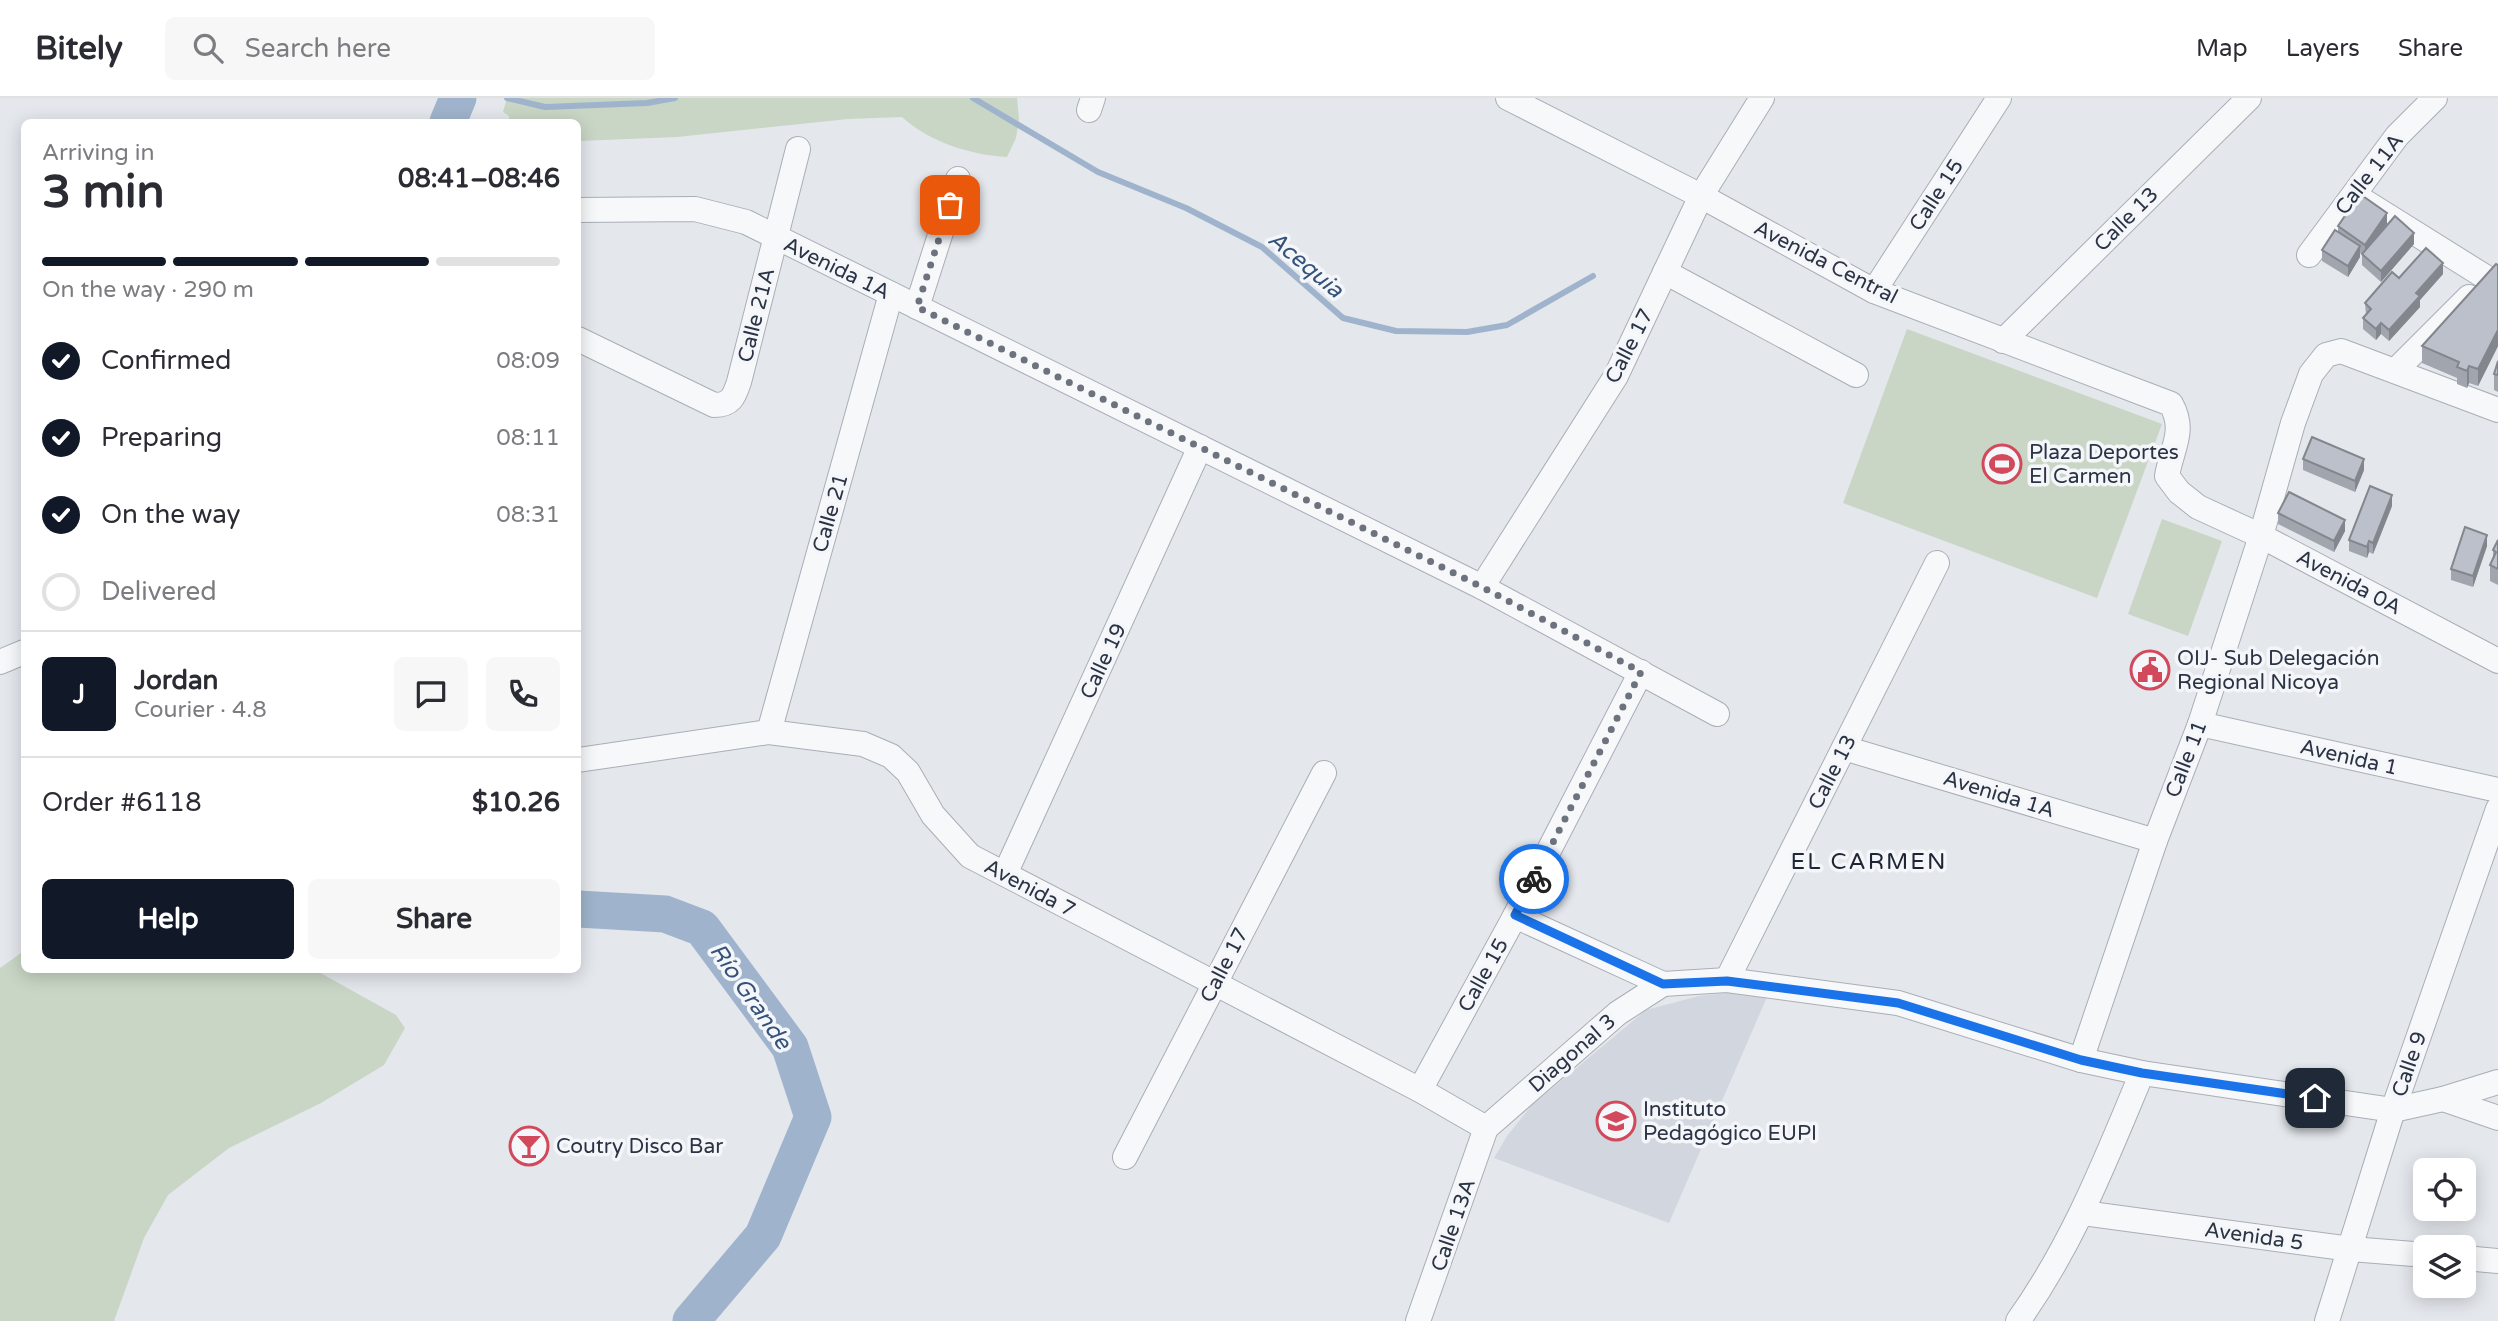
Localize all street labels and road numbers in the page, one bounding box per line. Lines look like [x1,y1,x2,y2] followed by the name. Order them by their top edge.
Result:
[2330,129,2409,220] street label: Calle 11A
[1904,155,1969,236] street label: Calle 15
[2089,182,2164,257] street label: Calle 13
[1750,215,1902,309] street label: Avenida Central
[780,232,894,305] street label: Avenida 1A
[733,265,780,365] street label: Calle 21A
[1600,305,1659,388] street label: Calle 17
[807,471,854,555] street label: Calle 21
[2292,544,2405,621] street label: Avenida 0A
[1075,619,1132,703] street label: Calle 19
[2160,717,2213,801] street label: Calle 11
[1803,731,1862,814] street label: Calle 13
[2298,734,2400,781] street label: Avenida 1
[1940,766,2058,823] street label: Avenida 1A
[980,854,1080,923] street label: Avenida 7
[1195,924,1254,1007] street label: Calle 17
[1453,934,1514,1017] street label: Calle 15
[1524,1009,1621,1098] street label: Diagonal 3
[2387,1028,2432,1100] street label: Calle 9
[1426,1176,1481,1275] street label: Calle 13A
[2203,1217,2305,1256] street label: Avenida 5

